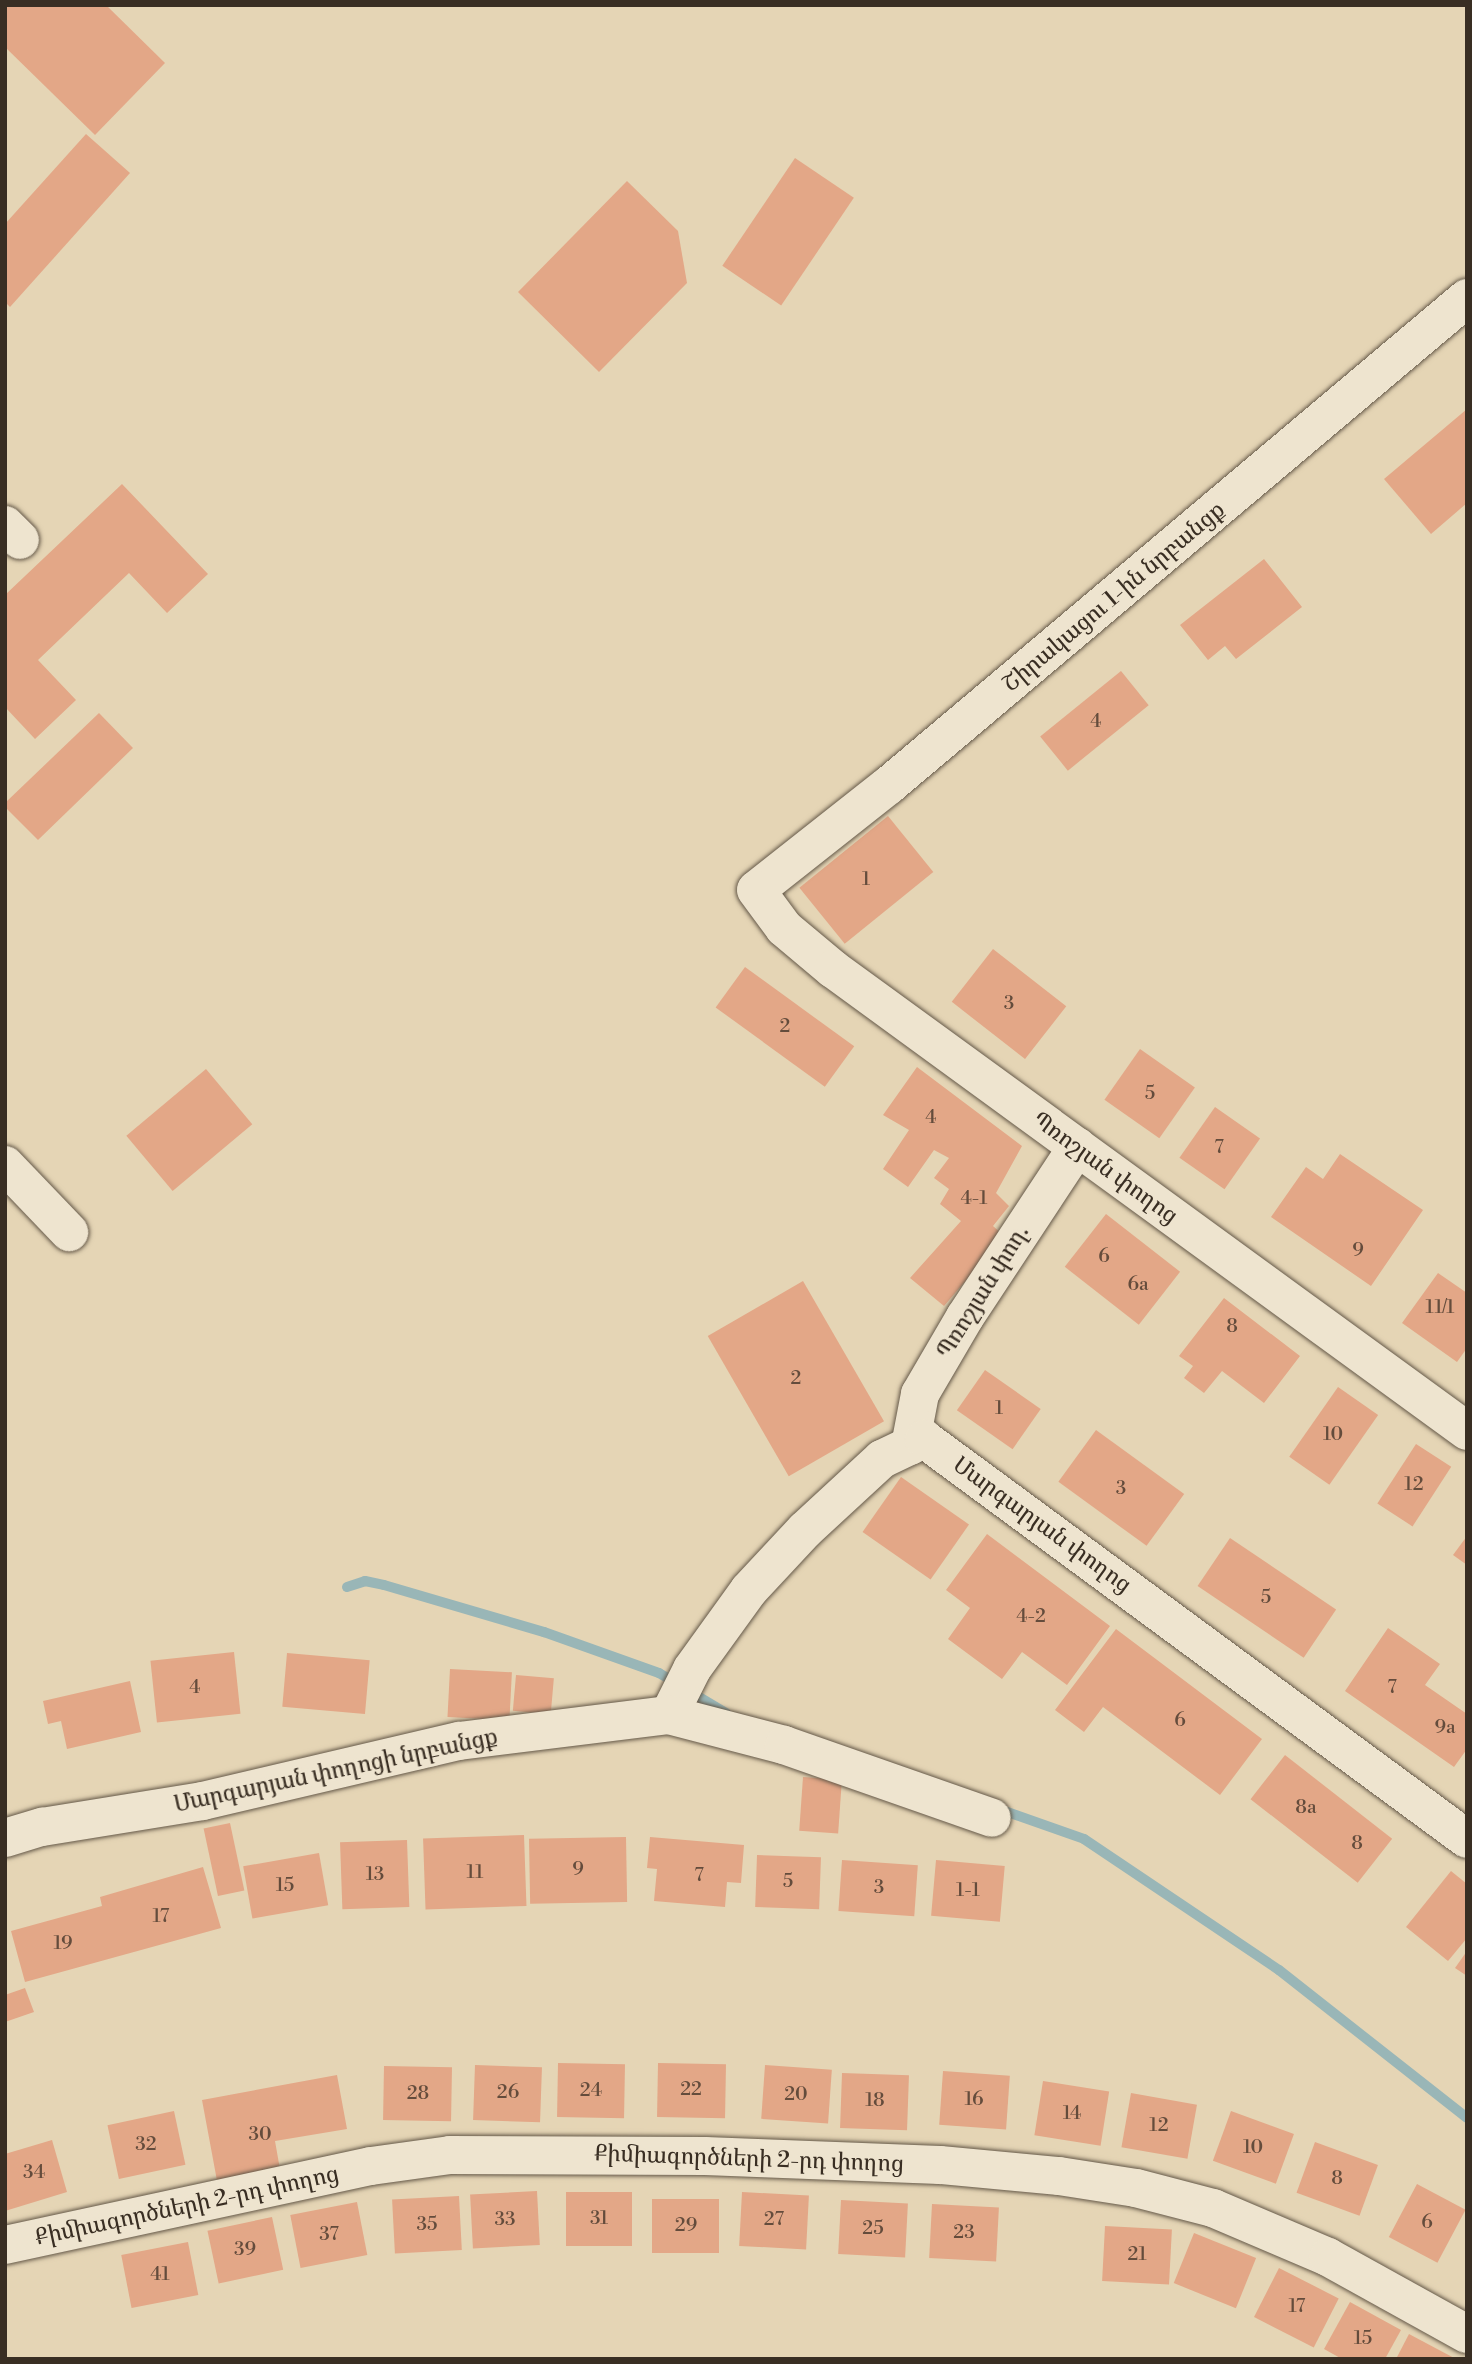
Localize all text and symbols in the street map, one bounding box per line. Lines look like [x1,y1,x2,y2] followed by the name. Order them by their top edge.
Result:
[997,496,1231,698] street label: Շիրակացու 1-ին նրբանցք
[1090,711,1102,733] house number: 4
[862,869,870,891] house number: 1
[1004,993,1014,1015] house number: 3
[780,1016,790,1038] house number: 2
[1145,1083,1155,1105] house number: 5
[1027,1106,1183,1230] street label: Պռոշյան փողոց
[925,1107,937,1129] house number: 4
[1214,1137,1224,1159] house number: 7
[961,1188,987,1210] house number: 4-1
[931,1220,1035,1364] street label: Պռոշյան փող.
[1352,1240,1364,1262] house number: 9
[1098,1246,1110,1268] house number: 6
[1127,1274,1149,1296] house number: 6a
[1426,1297,1454,1319] house number: 11/1
[1226,1316,1238,1338] house number: 8
[791,1368,801,1390] house number: 2
[995,1398,1003,1420] house number: 1
[1323,1424,1343,1446] house number: 10
[947,1451,1137,1599] street label: Մարգարյան փողոց
[1404,1474,1424,1496] house number: 12
[1116,1478,1126,1500] house number: 3
[1261,1587,1271,1609] house number: 5
[1016,1606,1046,1628] house number: 4-2
[189,1677,201,1699] house number: 4
[1387,1677,1397,1699] house number: 7
[1174,1710,1186,1732] house number: 6
[1434,1717,1456,1739] house number: 9a
[172,1723,500,1819] street label: Մարգարյան փողոցի նրբանցք
[1295,1797,1317,1819] house number: 8a
[1351,1833,1363,1855] house number: 8
[572,1859,584,1881] house number: 9
[467,1862,483,1884] house number: 11
[366,1864,384,1886] house number: 13
[694,1865,704,1887] house number: 7
[783,1871,793,1893] house number: 5
[276,1875,294,1897] house number: 15
[874,1877,884,1899] house number: 3
[956,1880,980,1902] house number: 1-1
[153,1906,169,1928] house number: 17
[53,1933,73,1955] house number: 19
[680,2079,702,2101] house number: 22
[580,2080,602,2102] house number: 24
[497,2082,519,2104] house number: 26
[407,2083,429,2105] house number: 28
[784,2084,808,2106] house number: 20
[964,2089,984,2111] house number: 16
[865,2090,885,2112] house number: 18
[1063,2103,1081,2125] house number: 14
[1149,2115,1169,2137] house number: 12
[248,2124,272,2146] house number: 30
[135,2134,157,2156] house number: 32
[1243,2137,1263,2159] house number: 10
[594,2140,904,2178] street label: Քիմիագործների 2-րդ փողոց
[33,2160,341,2252] street label: Քիմիագործների 2-րդ փողոց
[23,2162,45,2184] house number: 34
[1331,2168,1343,2190] house number: 8
[590,2208,608,2230] house number: 31
[495,2209,515,2231] house number: 33
[764,2209,784,2231] house number: 27
[1421,2212,1433,2234] house number: 6
[417,2214,437,2236] house number: 35
[675,2215,697,2237] house number: 29
[862,2218,884,2240] house number: 25
[953,2222,975,2244] house number: 23
[319,2224,339,2246] house number: 37
[234,2239,256,2261] house number: 39
[1127,2244,1147,2266] house number: 21
[150,2264,170,2286] house number: 41
[1289,2296,1305,2318] house number: 17
[1354,2328,1372,2350] house number: 15

